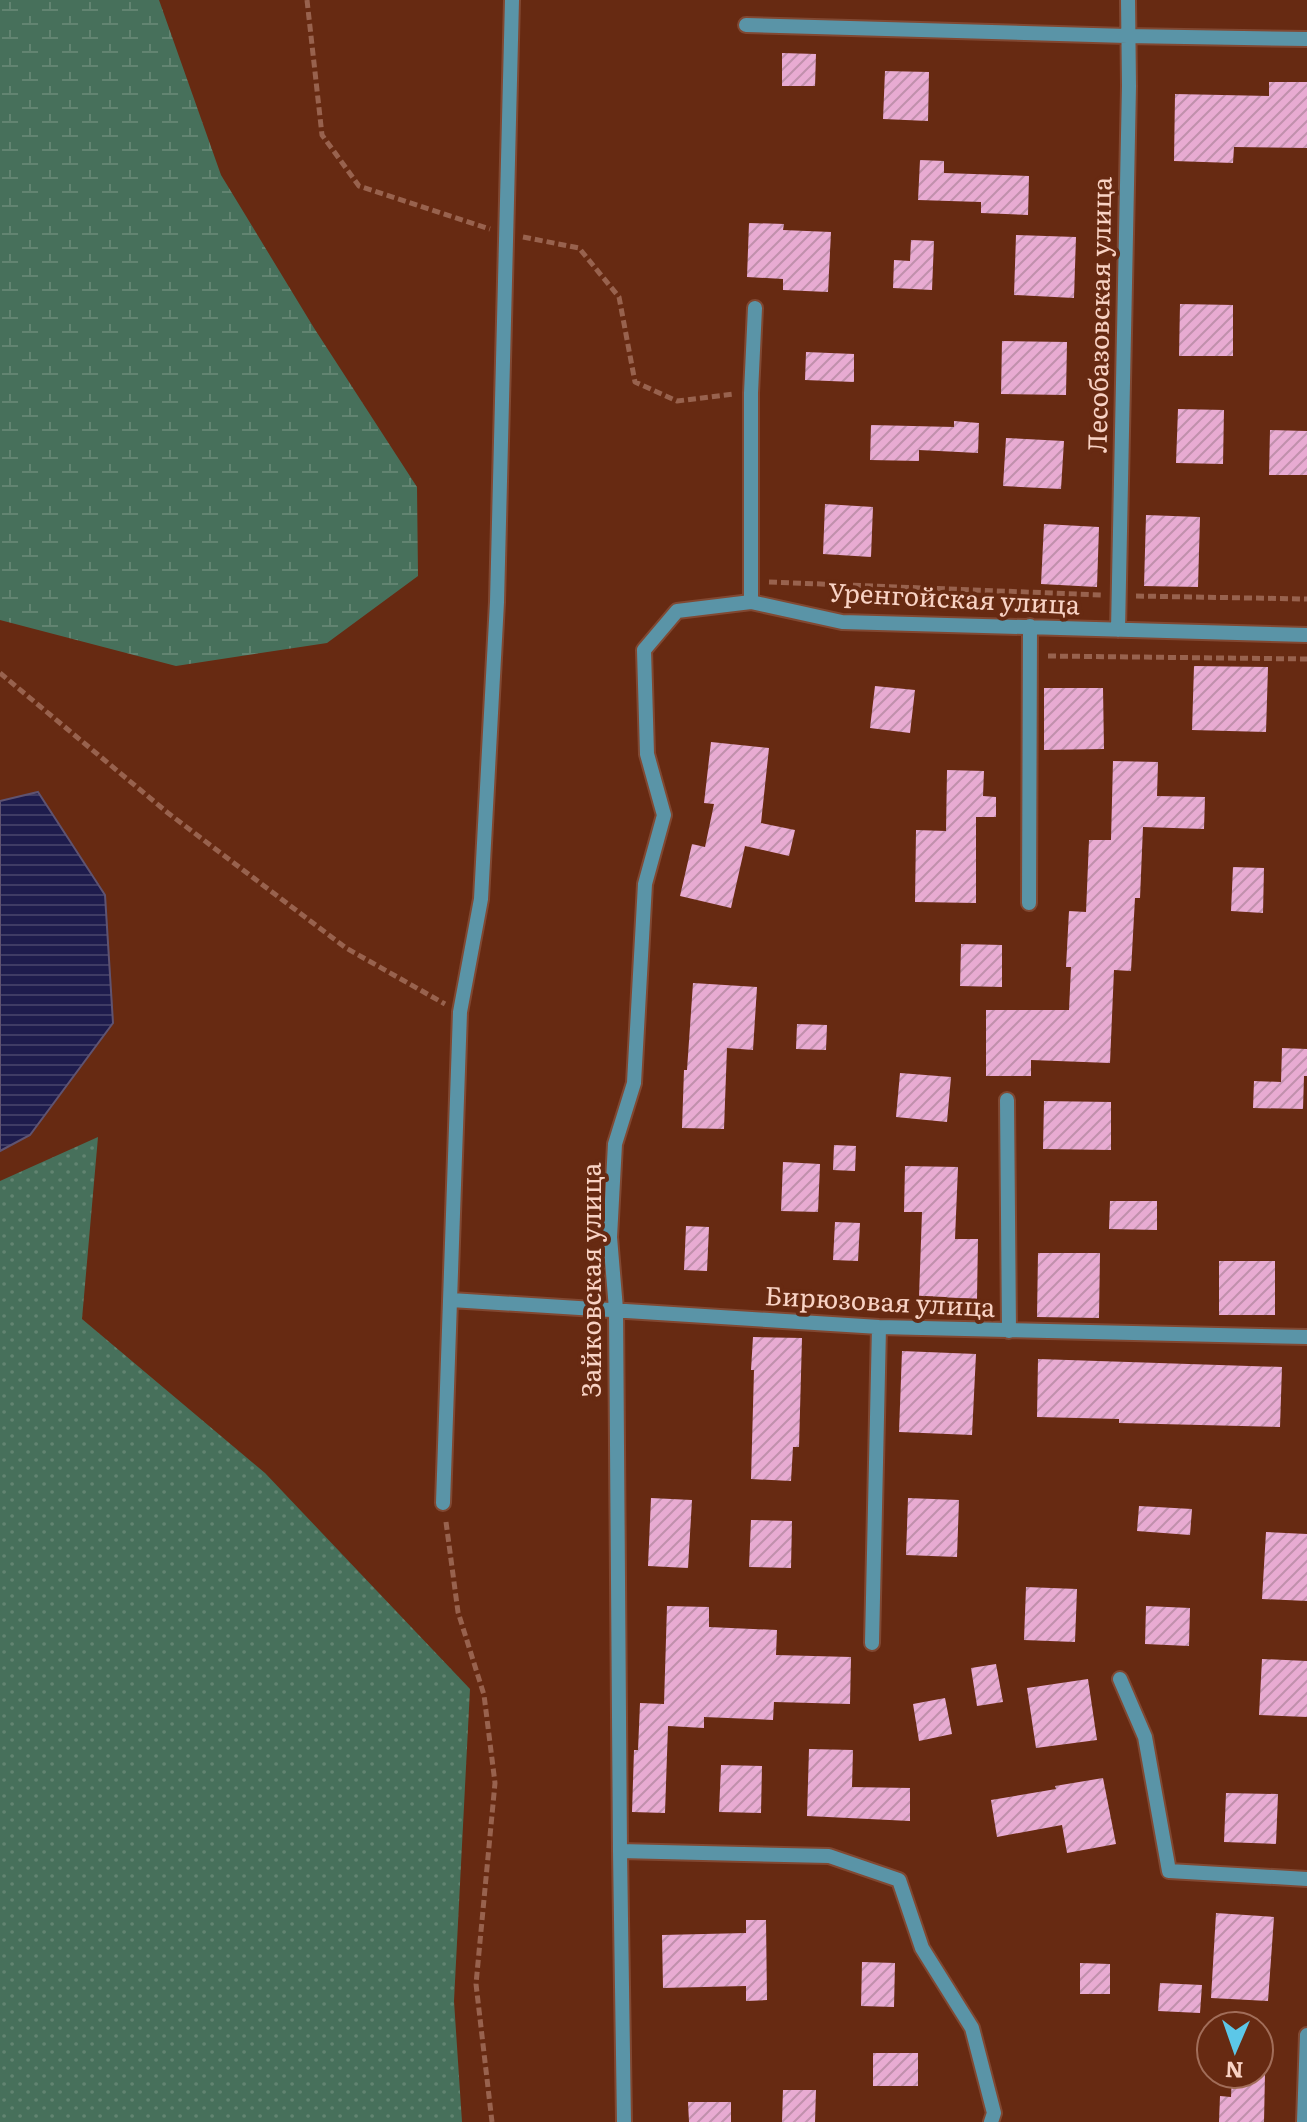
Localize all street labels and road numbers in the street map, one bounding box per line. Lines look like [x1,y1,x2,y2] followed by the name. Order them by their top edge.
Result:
[1076,176,1119,453] street label: Лесобазовская улица
[827,570,1081,623] street label: Уренгойская улица
[570,1162,609,1398] street label: Зайковская улица
[764,1274,996,1325] street label: Бирюзовая улица

